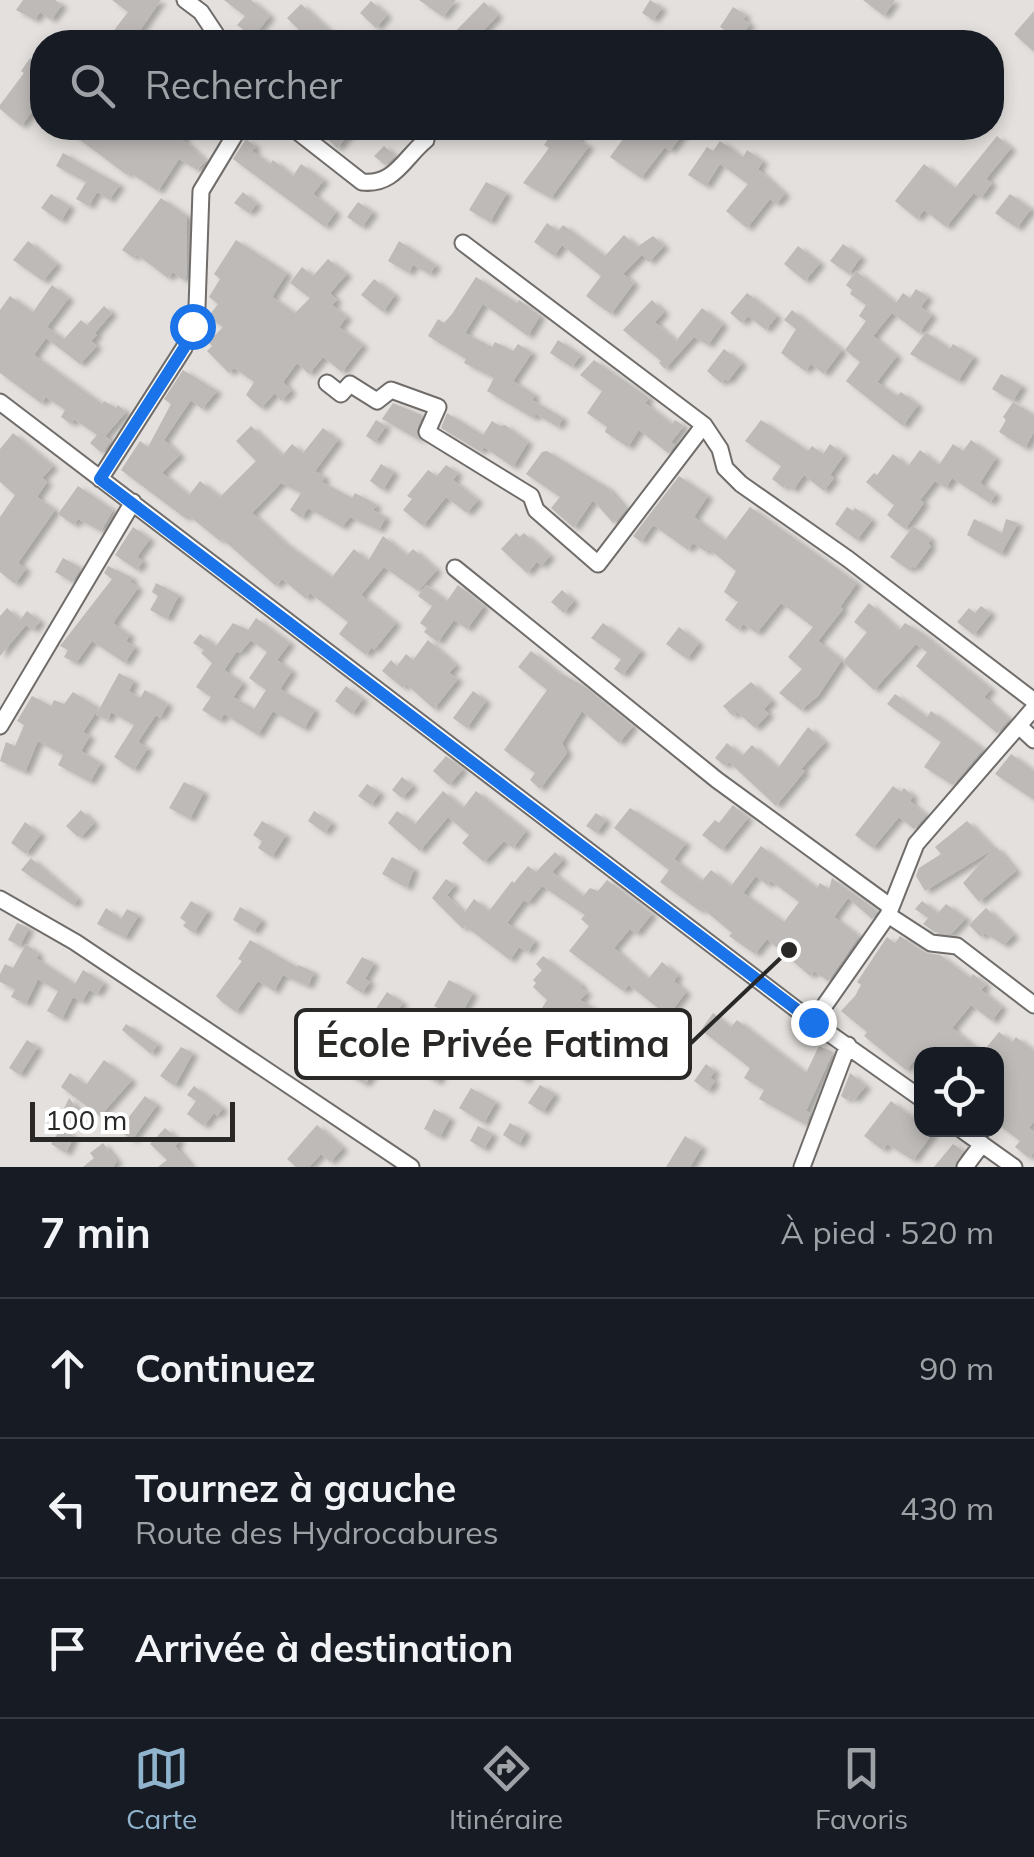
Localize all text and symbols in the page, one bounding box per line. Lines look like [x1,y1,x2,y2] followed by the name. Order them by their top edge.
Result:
[30,30,1004,140] search box
[65,58,120,113] icon: search
[145,61,342,109] text: Rechercher
[170,304,216,350] route start
[791,1000,837,1046] route end
[296,1010,690,1078] callout: École Privée Fatima
[316,1019,670,1067] text: École Privée Fatima
[914,1047,1004,1137] map controls
[914,1047,1004,1137] button: locate
[30,1097,235,1142] scale bar
[45,1102,127,1137] text: 100 m
[40,1206,151,1259] text: 7 min
[781,1212,994,1252] text: À pied · 520 m
[40,1341,95,1396] icon: ahead
[135,1344,316,1392] text: Continuez
[919,1348,994,1388] text: 90 m
[135,1464,456,1512] text: Tournez à gauche
[40,1481,95,1536] icon: left
[900,1488,994,1528] text: 430 m
[135,1512,499,1552] text: Route des Hydrocabures
[40,1621,95,1676] icon: arrive
[135,1624,513,1672] text: Arrivée à destination
[126,1741,197,1836] tab: Carte
[449,1741,563,1836] tab: Itinéraire
[815,1741,908,1836] tab: Favoris

